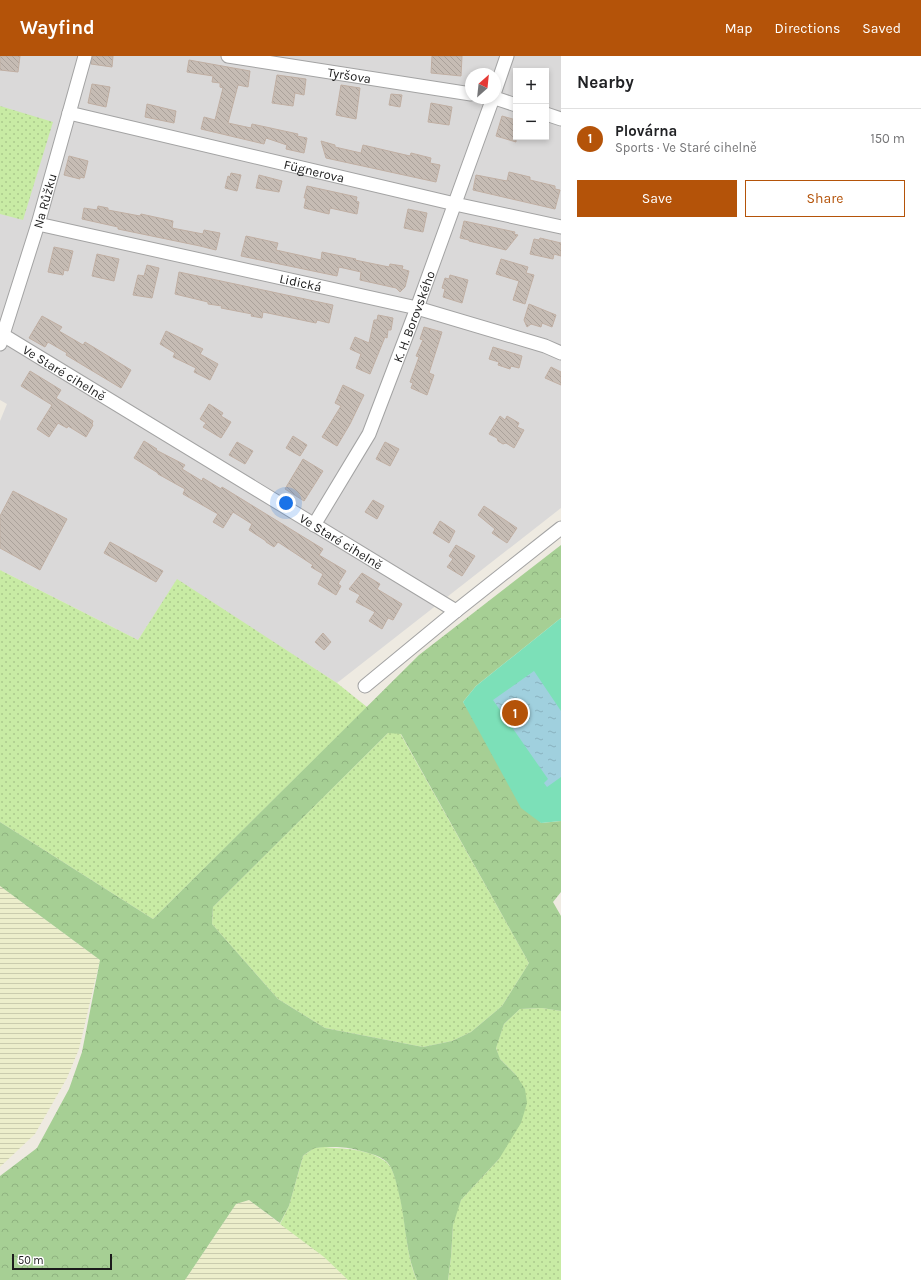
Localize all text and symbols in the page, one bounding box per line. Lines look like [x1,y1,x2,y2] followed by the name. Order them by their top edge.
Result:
[20,17,95,39] text: Wayfind
[725,20,753,37] text: Map
[775,20,840,37] text: Directions
[862,20,901,37] text: Saved
[327,64,372,86] street label: Tyršova
[465,68,501,104] north arrow
[513,68,549,140] map controls
[513,68,549,104] button: +
[577,72,634,92] text: Nearby
[513,104,549,140] button: −
[615,122,677,140] text: Plovárna
[588,131,592,146] text: 1
[870,131,905,146] text: 150 m
[615,140,757,155] text: Sports · Ve Staré cihelně
[282,156,346,185] street label: Fügnerova
[30,172,59,230] street label: Na Růžku
[577,180,737,217] button: Save
[745,180,905,217] button: Share
[389,269,437,364] street label: K. H. Borovského
[278,270,323,294] street label: Lidická
[20,341,109,404] street label: Ve Staré cihelně
[276,493,296,513] your location
[297,510,386,572] street label: Ve Staré cihelně
[502,698,528,728] pin: 1
[12,1252,112,1271] scale bar
[18,1254,44,1267] text: 50 m

